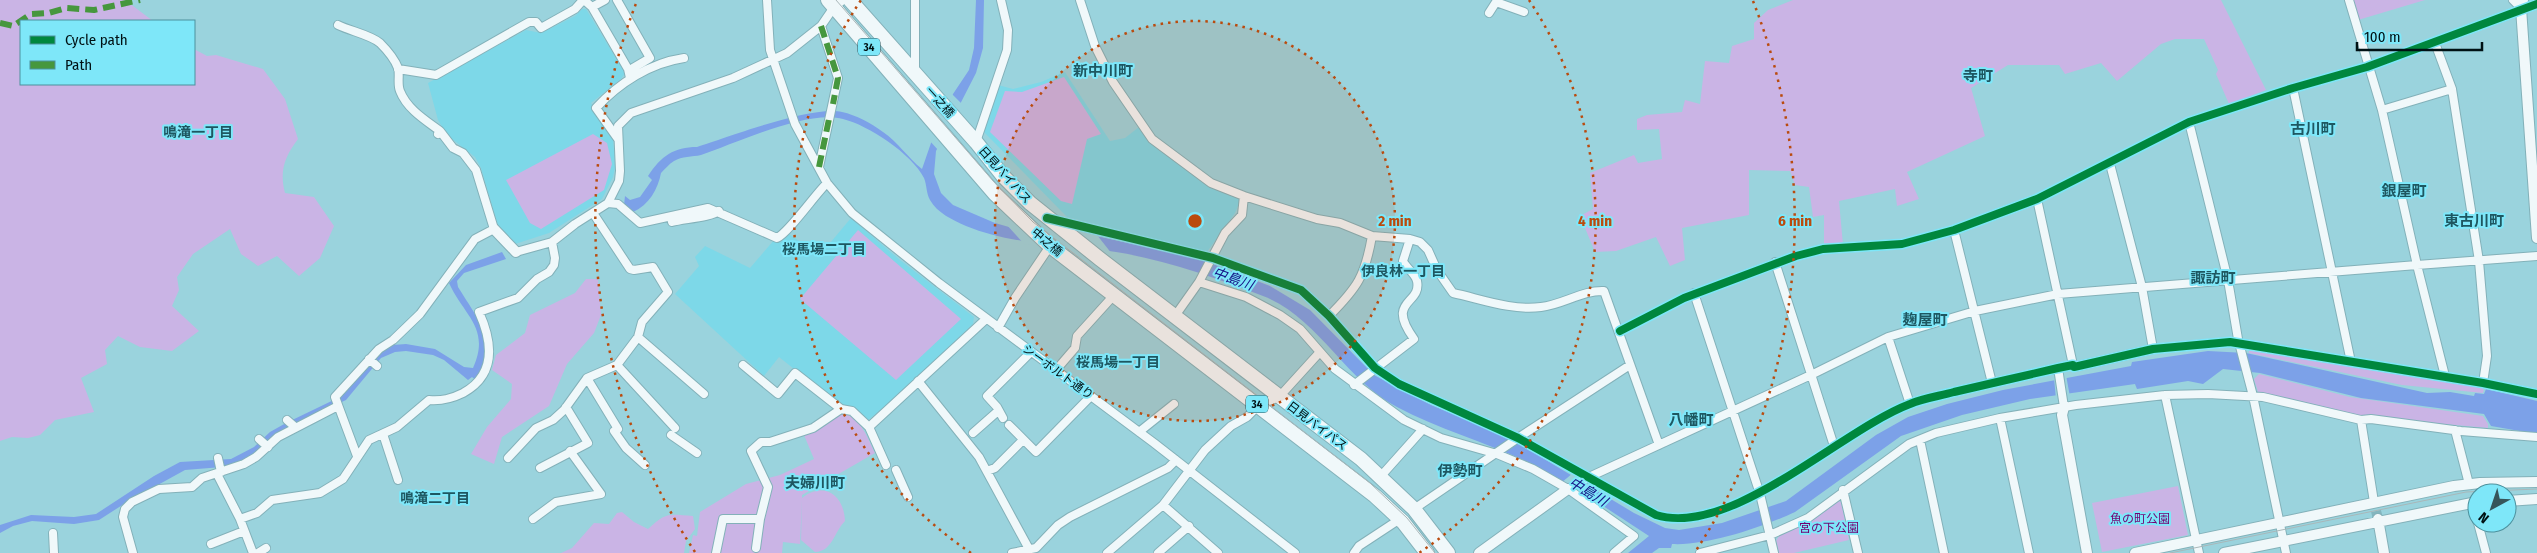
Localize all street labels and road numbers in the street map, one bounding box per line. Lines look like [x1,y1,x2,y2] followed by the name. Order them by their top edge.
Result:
[858,38,880,56] road number: 34
[923,84,957,120] street label: 一之橋
[976,144,1034,206] street label: 日見バイパス
[1029,225,1065,259] street label: 中之橋
[1020,342,1096,402] street label: シーボルト通り
[1246,396,1268,412] road number: 34
[1284,399,1350,453] street label: 日見バイパス

